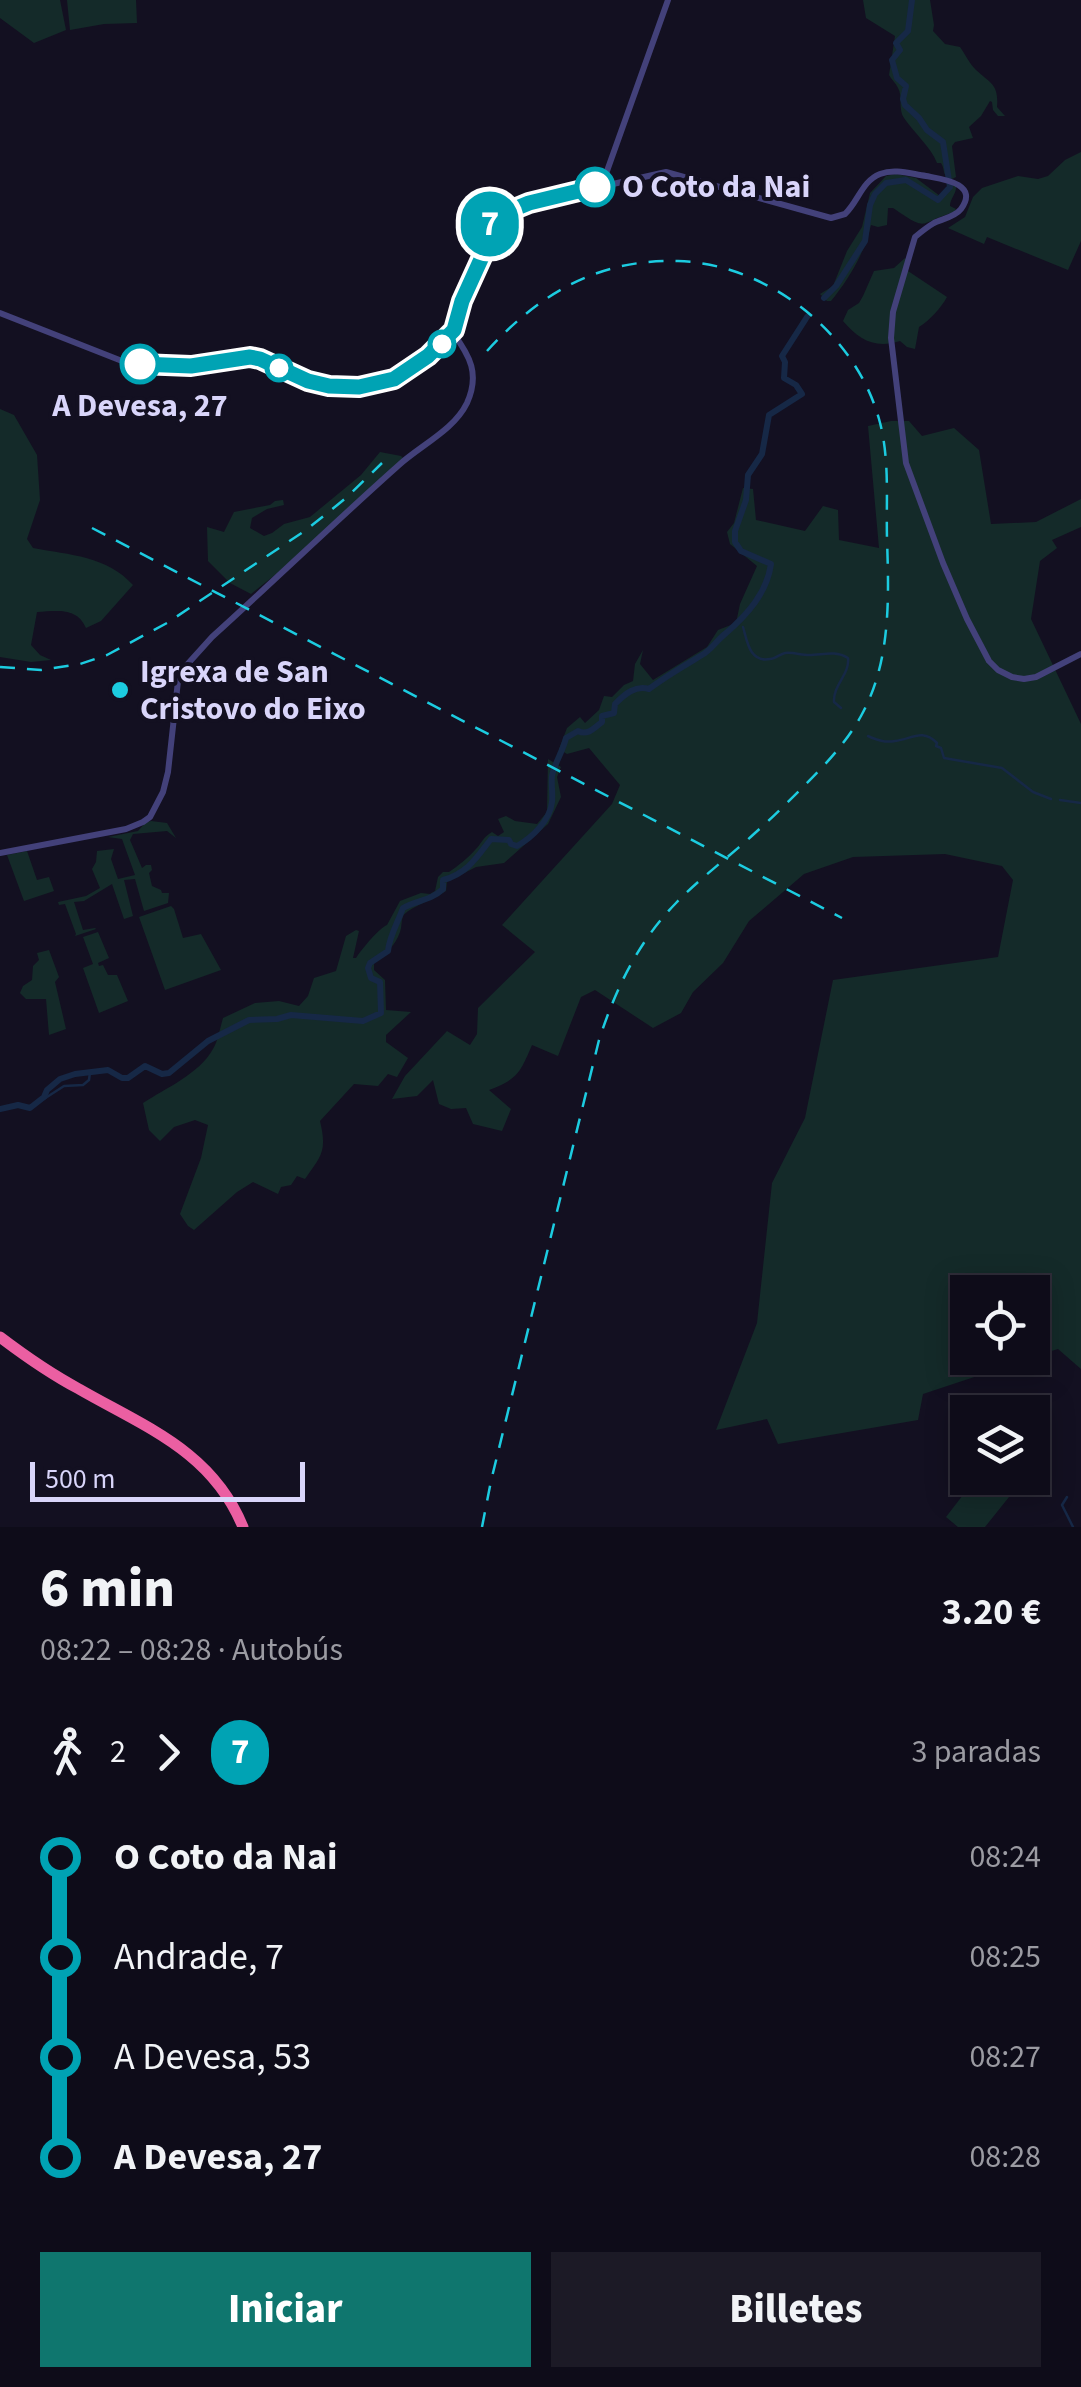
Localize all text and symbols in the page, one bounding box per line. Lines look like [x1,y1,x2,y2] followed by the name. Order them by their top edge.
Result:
[622,164,810,210] place label: O Coto da Nai
[576,168,614,206] marker: O Coto da Nai
[458,192,522,256] line badge: 7
[481,199,499,249] text: 7
[429,331,455,357] unlabelled marker
[121,345,159,383] marker: A Devesa, 27
[266,355,292,381] unlabelled marker
[51,383,228,429] place label: A Devesa, 27
[140,649,366,732] place label: Igrexa de San Cristovo do Eixo
[109,679,131,701] marker: Igrexa de San Cristovo do Eixo
[950,1275,1050,1495] map controls
[950,1275,1050,1375] button: locate
[950,1395,1050,1495] button: layers
[30,1457,305,1502] scale bar
[45,1459,116,1499] text: 500 m
[40,1550,175,1628] text: 6 min
[942,1585,1041,1639] text: 3.20 €
[40,1627,343,1673] text: 08:22 – 08:28 · Autobús
[40,1725,95,1780] icon: walk
[141,1725,196,1780] icon: forward
[231,1727,249,1777] text: 7
[110,1729,126,1775] text: 2
[911,1729,1041,1775] text: 3 paradas
[114,1830,338,1884] text: O Coto da Nai
[969,1834,1041,1880] text: 08:24
[114,1930,284,1984] text: Andrade, 7
[969,1934,1041,1980] text: 08:25
[114,2030,311,2084] text: A Devesa, 53
[969,2034,1041,2080] text: 08:27
[114,2130,322,2184] text: A Devesa, 27
[969,2134,1041,2180] text: 08:28
[40,2252,531,2367] button: Iniciar
[551,2252,1041,2367] button: Billetes

